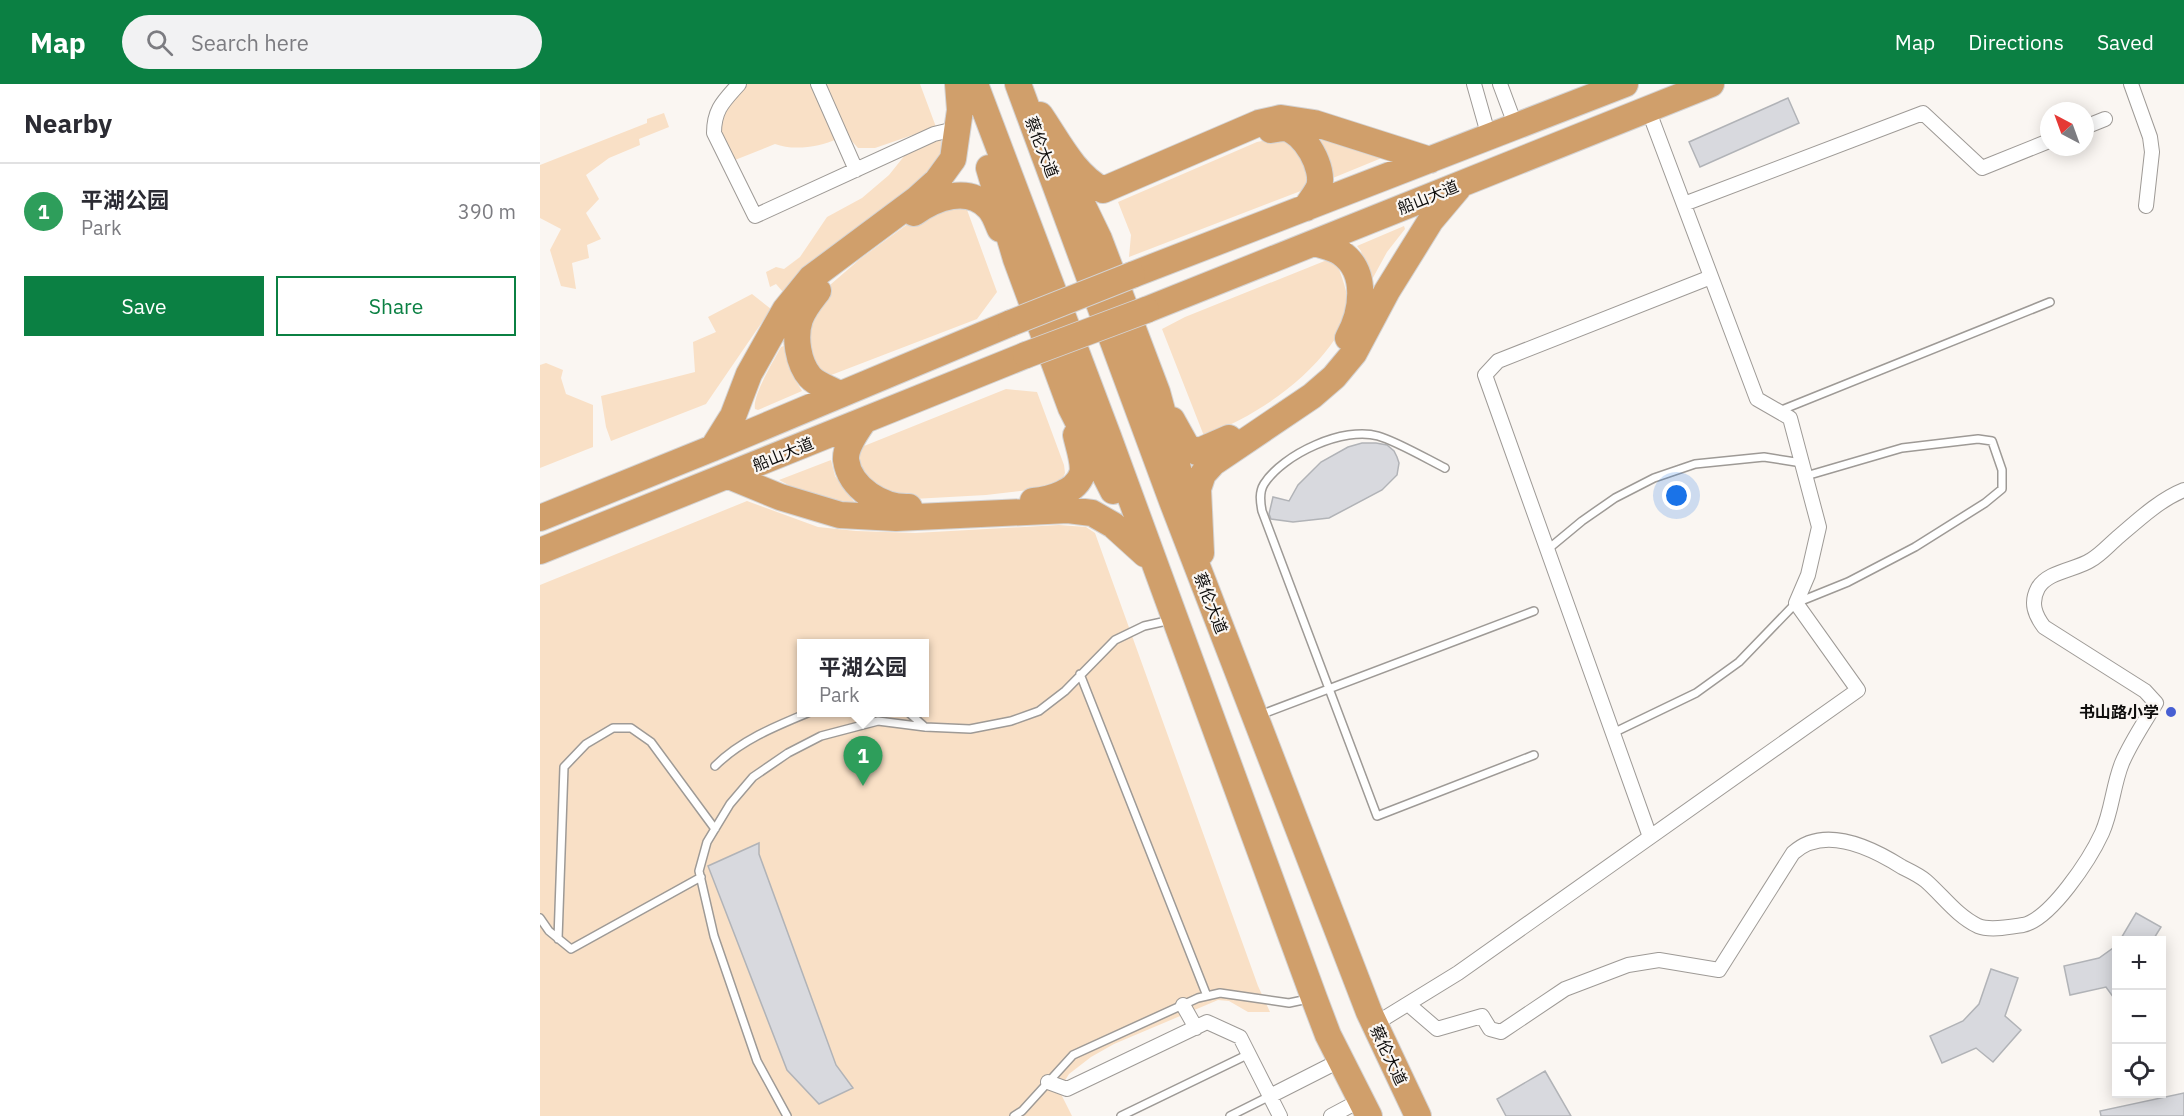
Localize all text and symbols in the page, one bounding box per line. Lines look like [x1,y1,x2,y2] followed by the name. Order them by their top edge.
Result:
[122,15,542,69] search box
[30,24,86,61] text: Map
[143,26,176,59] icon: search
[191,28,309,57] text: Search here
[1895,28,1935,56] text: Map
[1968,28,2064,56] text: Directions
[2097,28,2154,56] text: Saved
[2040,102,2094,156] north arrow
[24,106,112,140] text: Nearby
[1021,114,1063,180] street label: 蔡伦大道
[1395,176,1461,218] street label: 船山大道
[81,185,169,214] text: 平湖公园
[38,198,50,225] text: 1
[458,198,516,225] text: 390 m
[81,214,121,241] text: Park
[24,276,264,336] button: Save
[276,276,516,336] button: Share
[750,433,816,475] street label: 船山大道
[1662,481,1691,510] your location
[1190,570,1232,636] street label: 蔡伦大道
[797,639,929,717] popup
[819,652,907,681] text: 平湖公园
[819,681,859,708] text: Park
[2079,702,2159,722] place label: 书山路小学
[2164,705,2178,719] marker: 书山路小学
[844,736,882,786] pin: 1
[2112,936,2166,1098] map controls
[2112,936,2166,990] button: +
[2112,990,2166,1044] button: −
[1366,1022,1412,1088] street label: 蔡伦大道
[2112,1044,2166,1098] button: locate

